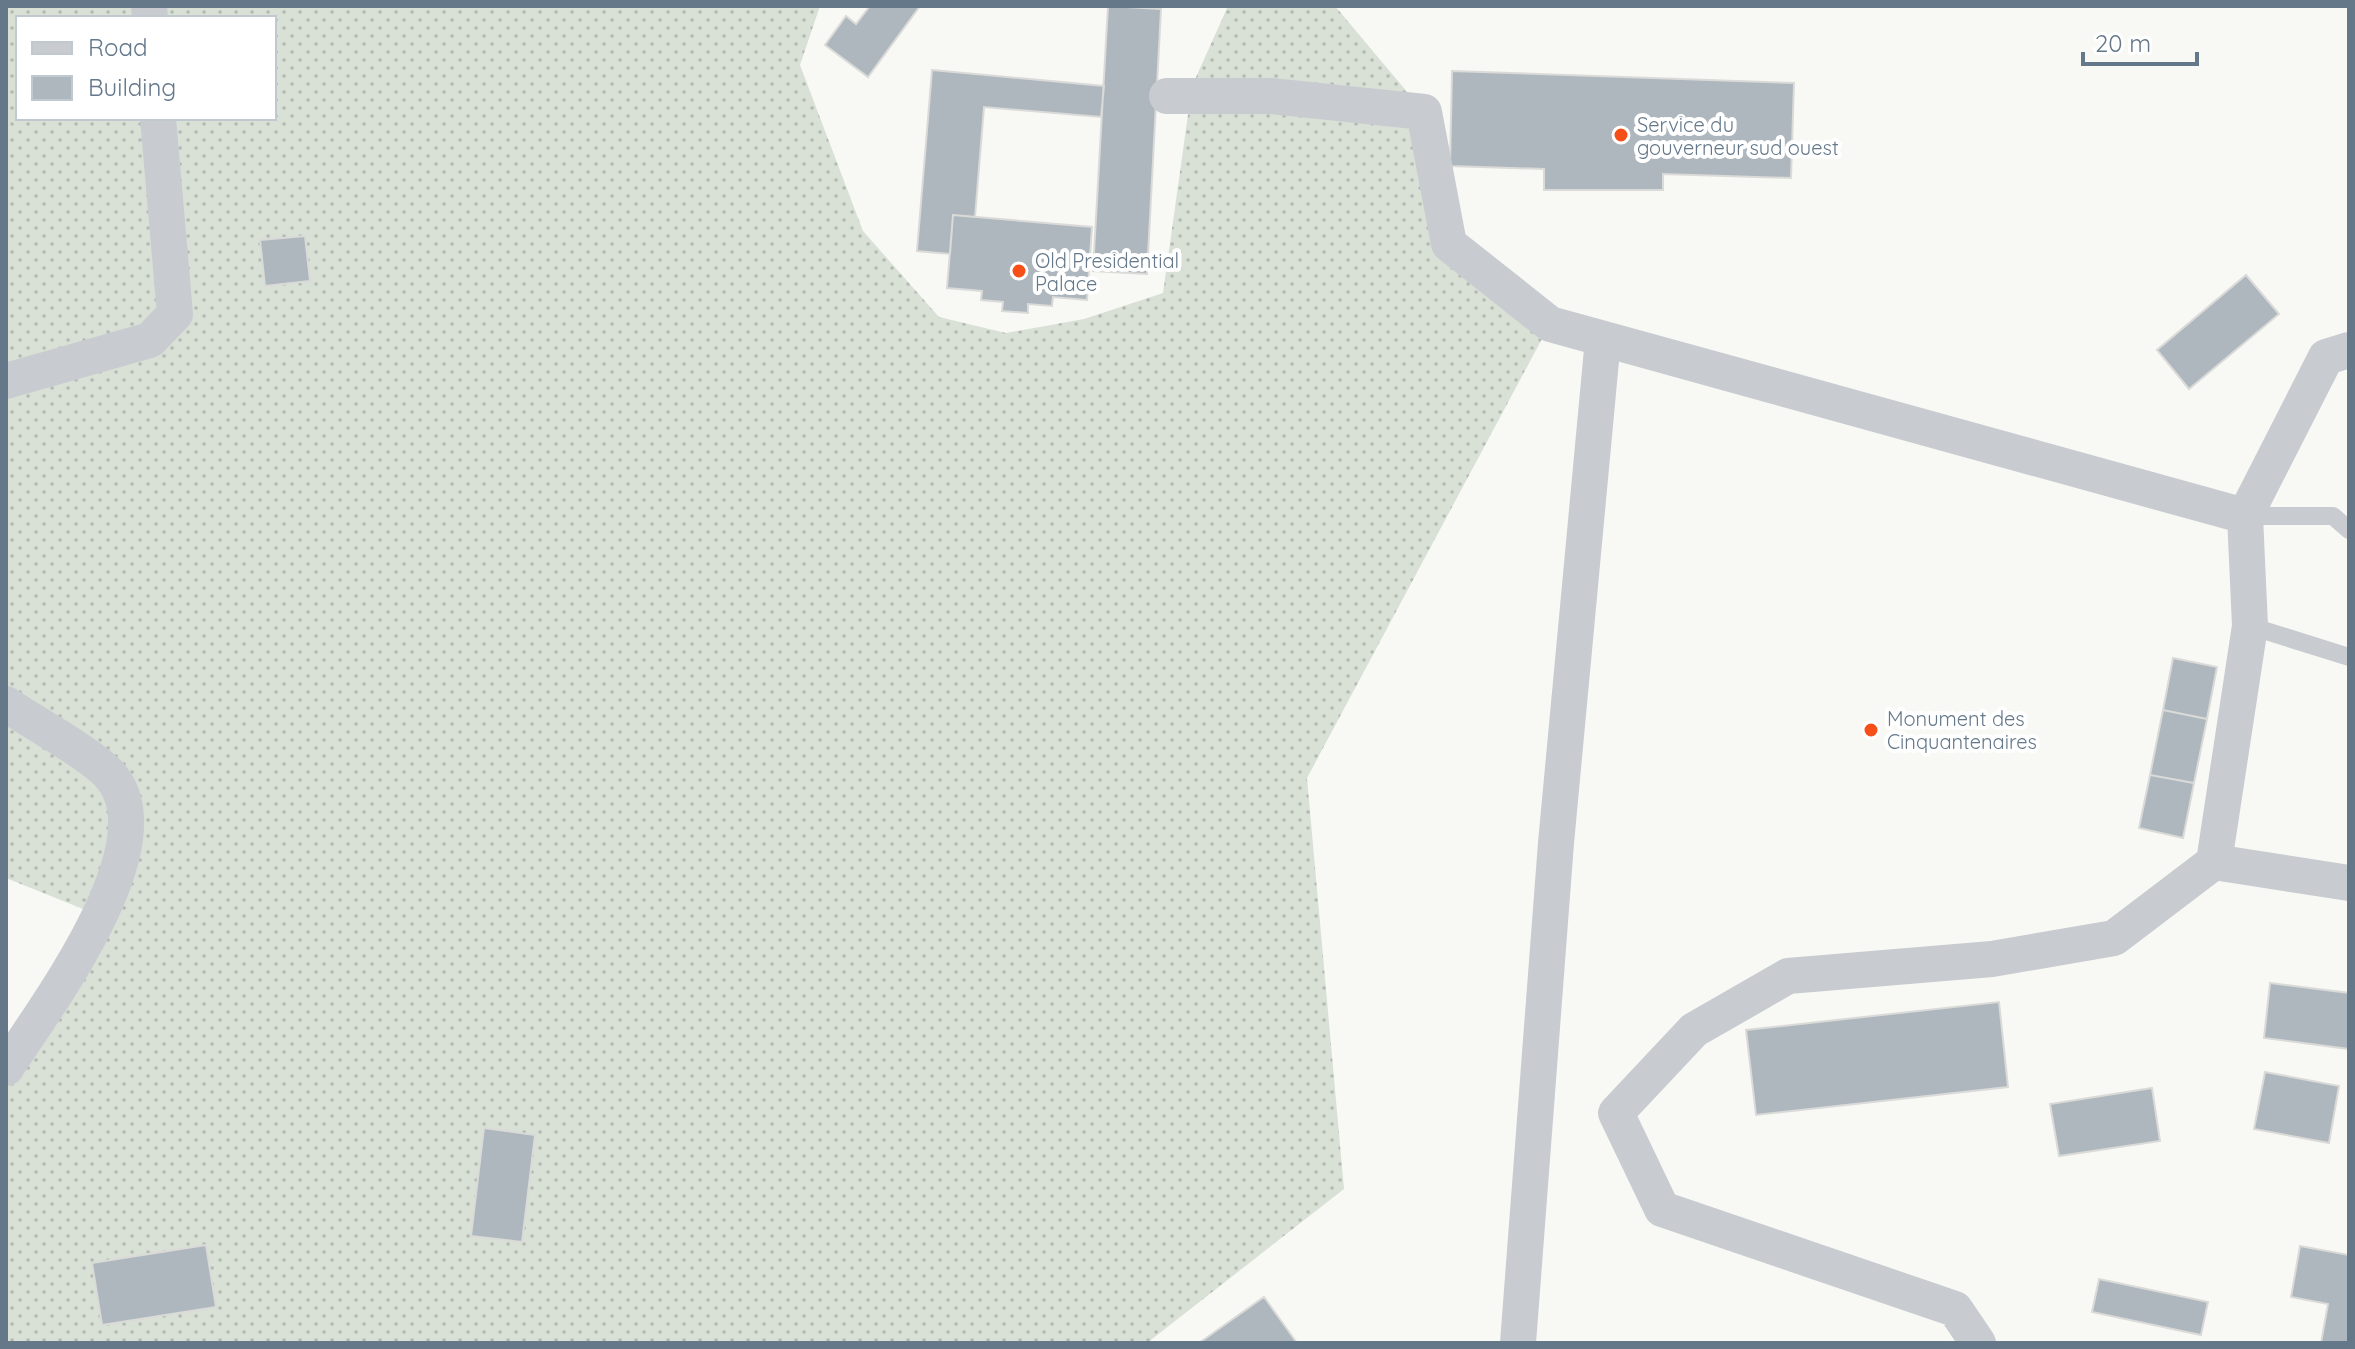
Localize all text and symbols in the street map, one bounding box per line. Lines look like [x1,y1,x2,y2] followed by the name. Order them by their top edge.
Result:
[16,16,276,120] legend
[2083,16,2197,66] scale bar
[2095,28,2151,58] text: 20 m
[88,32,148,62] text: Road
[88,72,176,102] text: Building
[1637,112,1839,160] place label: Service du gouverneur sud ouest
[1612,126,1630,144] marker: Service du gouverneur sud ouest
[1035,248,1179,296] place label: Old Presidential Palace
[1010,262,1028,280] marker: Old Presidential Palace
[1887,706,2037,754] place label: Monument des Cinquantenaires
[1862,721,1880,739] marker: Monument des Cinquantenaires

